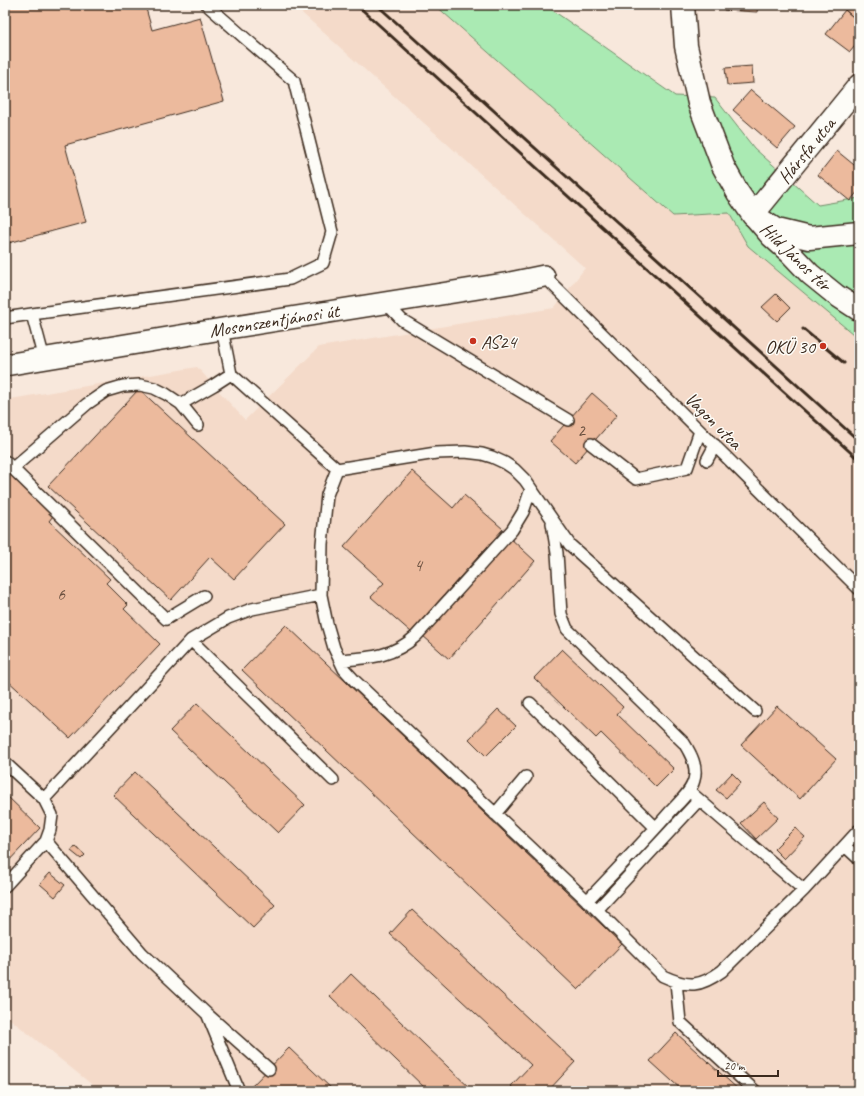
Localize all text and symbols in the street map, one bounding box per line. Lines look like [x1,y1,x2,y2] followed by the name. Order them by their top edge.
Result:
[773,111,842,189] street label: Hársfa utca
[755,217,837,298] street label: Hild János tér
[208,299,342,343] street label: Mosonszentjánosi út
[481,330,519,354] place label: AS24
[765,335,816,359] place label: OKÜ 30
[468,336,478,346] marker: AS24
[818,341,828,351] marker: OKÜ 30
[679,387,748,456] street label: Vagon utca
[577,420,586,441] house number: 2
[414,555,424,576] house number: 4
[57,584,66,605] house number: 6
[718,1052,778,1078] scale bar
[724,1058,746,1074] text: 20 m

